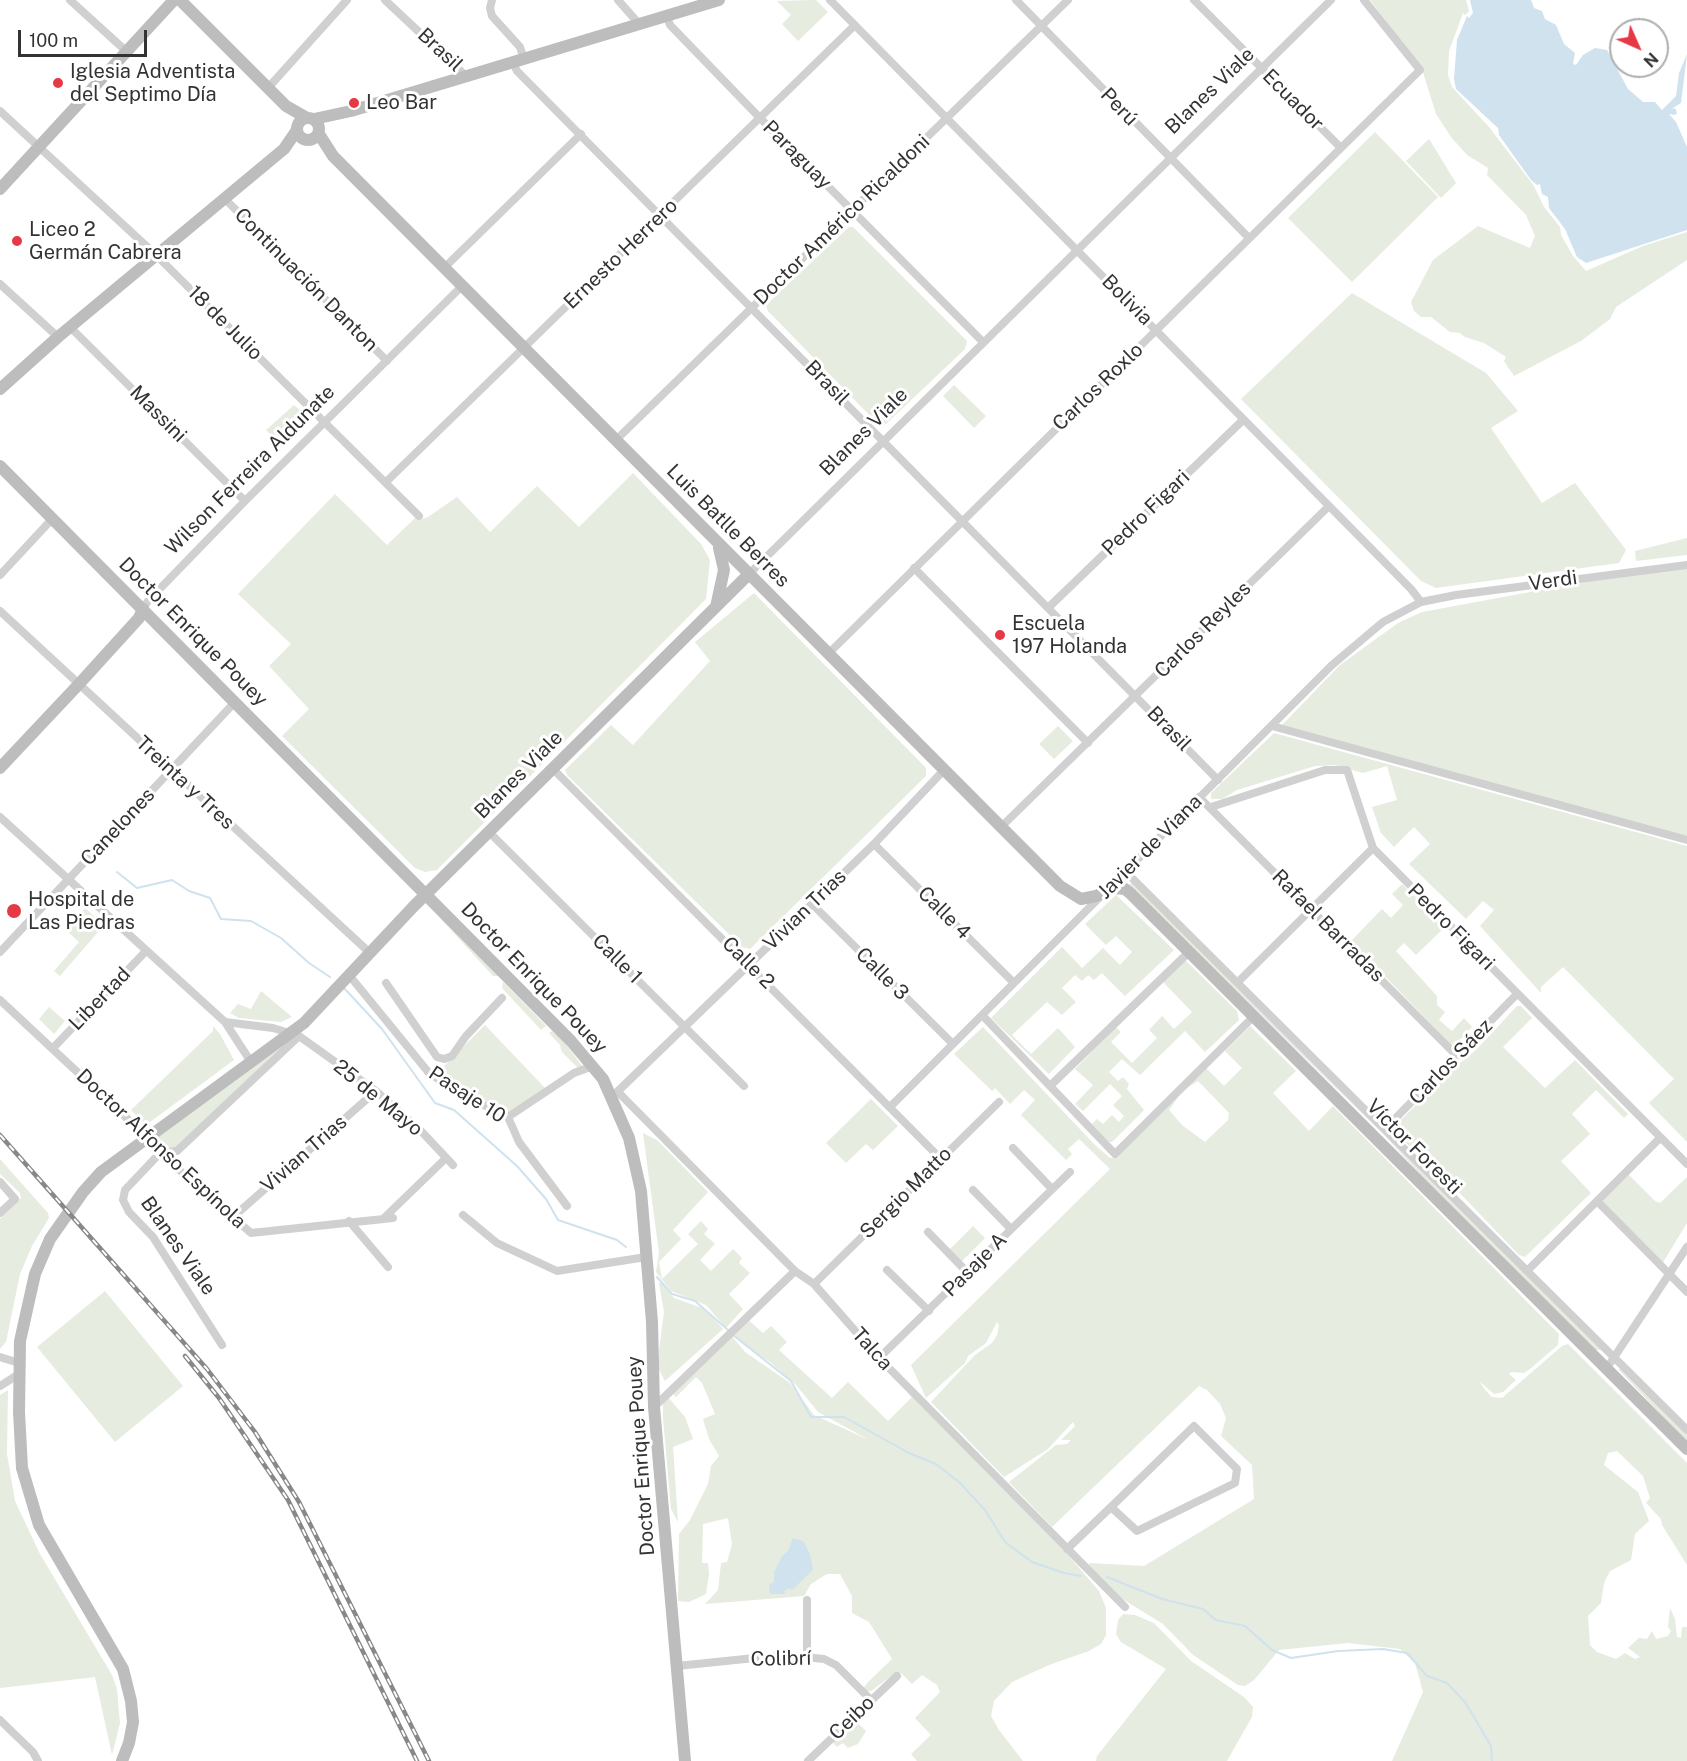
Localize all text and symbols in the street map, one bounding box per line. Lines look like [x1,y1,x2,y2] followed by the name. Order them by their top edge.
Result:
[21,18,150,56] scale bar
[1609,18,1669,78] north arrow
[412,23,468,77] street label: Brasil
[29,30,78,51] text: 100 m
[1160,43,1260,139] street label: Blanes Viale
[1640,49,1662,71] text: N
[70,60,235,107] place label: Iglesia Adventista del Septimo Día
[1257,64,1329,136] street label: Ecuador
[51,76,65,90] marker: Iglesia Adventista del Septimo Día
[1095,83,1143,131] street label: Perú
[366,91,437,115] place label: Leo Bar
[347,96,361,110] marker: Leo Bar
[758,116,836,194] street label: Paraguay
[749,130,935,310] street label: Doctor Américo Ricaldoni
[559,194,683,314] street label: Ernesto Herrero
[229,203,383,357] street label: Continuación Danton
[29,218,182,265] place label: Liceo 2 Germán Cabrera
[10,234,24,248] marker: Liceo 2 Germán Cabrera
[1097,270,1157,330] street label: Bolivia
[183,281,267,365] street label: 18 de Julio
[1048,338,1148,436] street label: Carlos Roxlo
[800,356,854,410] street label: Brasil
[160,380,340,560] street label: Wilson Ferreira Aldunate
[125,381,191,447] street label: Massini
[815,383,913,481] street label: Blanes Viale
[661,459,795,593] street label: Luis Batlle Berres
[1097,465,1195,561] street label: Pedro Figari
[114,553,272,711] street label: Doctor Enrique Pouey
[1527,566,1579,596] street label: Verdi
[1150,577,1256,683] street label: Carlos Reyles
[1012,612,1127,659] place label: Escuela 197 Holanda
[993,628,1007,642] marker: Escuela 197 Holanda
[1142,702,1196,756] street label: Brasil
[470,726,568,824] street label: Blanes Viale
[131,731,239,835] street label: Treinta y Tres
[76,783,160,871] street label: Canelones
[1093,790,1207,904] street label: Javier de Viana
[759,865,851,955] street label: Vivian Trias
[1267,865,1389,987] street label: Rafael Barradas
[1403,879,1499,975] street label: Pedro Figari
[913,882,975,944] street label: Calle 4
[28,888,135,935] place label: Hospital de Las Piedras
[456,898,612,1058] street label: Doctor Enrique Pouey
[5,902,23,920] marker: Hospital de Las Piedras
[587,929,647,989] street label: Calle 1
[717,932,779,994] street label: Calle 2
[851,943,913,1005] street label: Calle 3
[64,963,136,1035] street label: Libertad
[1404,1014,1498,1110] street label: Carlos Sáez
[329,1055,427,1141] street label: 25 de Mayo
[424,1061,510,1129] street label: Pasaje 10
[71,1064,251,1234] street label: Doctor Alfonso Espínola
[1362,1095,1466,1199] street label: Víctor Foresti
[256,1110,352,1198] street label: Vivian Trias
[855,1142,957,1244] street label: Sergio Matto
[135,1192,221,1300] street label: Blanes Viale
[938,1228,1012,1302] street label: Pasaje A
[847,1323,897,1375] street label: Talca
[622,1355,660,1557] street label: Doctor Enrique Pouey
[750,1646,812,1672] street label: Colibrí
[824,1691,880,1745] street label: Ceibo

